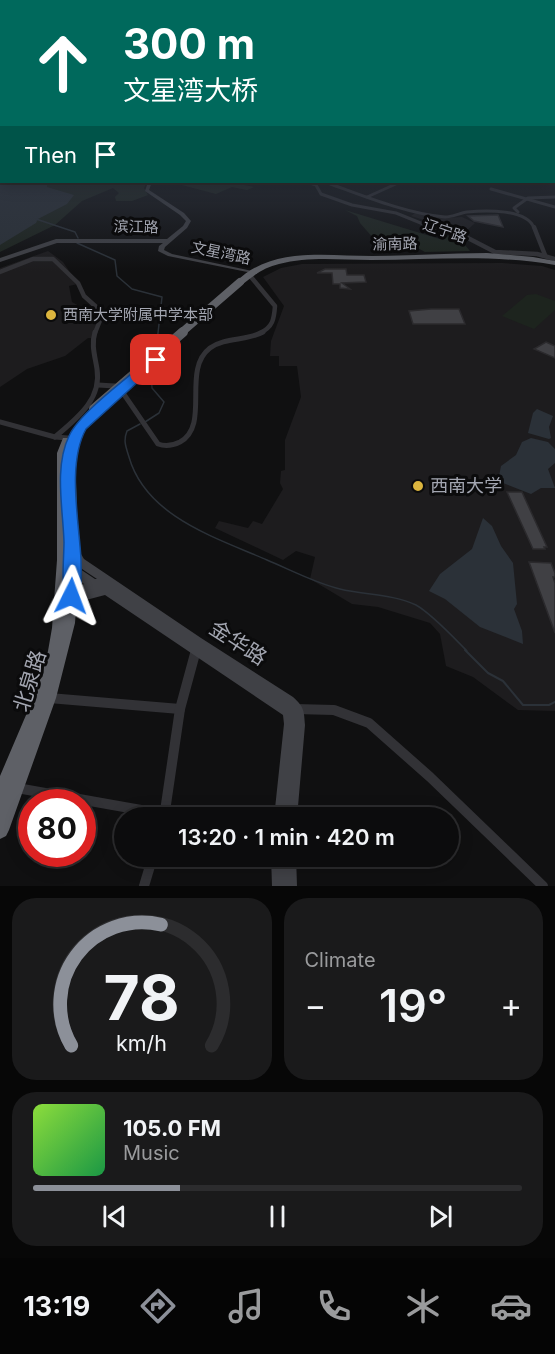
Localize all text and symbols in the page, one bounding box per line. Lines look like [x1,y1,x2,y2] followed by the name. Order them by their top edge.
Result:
[123,18,255,69] text: 300 m
[24,24,102,102] icon: ahead
[123,74,258,107] text: 文星湾大桥
[89,138,122,171] icon: arrive
[24,142,77,168] text: Then
[421,214,470,247] street label: 辽宁路
[113,217,159,236] street label: 滨江路
[372,234,418,253] street label: 渝南路
[190,237,252,268] street label: 文星湾路
[63,305,213,324] place label: 西南大学附属中学本部
[44,308,58,322] marker: 西南大学附属中学本部
[130,334,181,385] pin
[139,343,172,376] icon: arrive
[430,475,502,496] place label: 西南大学
[411,479,425,493] marker: 西南大学
[39,564,103,628] position arrow
[205,615,271,670] street label: 金华路
[8,647,51,715] street label: 北泉路
[18,789,96,867] speed limit sign: 80
[178,824,395,850] text: 13:20 · 1 min · 420 m
[305,948,376,972] text: Climate
[104,960,180,1035] text: 78
[379,978,447,1033] text: 19°
[305,985,326,1025] text: −
[500,985,522,1025] text: +
[116,1030,167,1056] text: km/h
[123,1115,221,1141] text: 105.0 FM
[123,1141,180,1165] text: Music
[98,1200,131,1233] icon: previous
[261,1200,294,1233] icon: pause
[424,1200,457,1233] icon: next
[137,1285,179,1327] icon: directions
[225,1285,267,1327] icon: music
[313,1285,355,1327] icon: phone
[402,1285,444,1327] icon: climate
[490,1285,532,1327] icon: car
[23,1290,90,1323] text: 13:19

